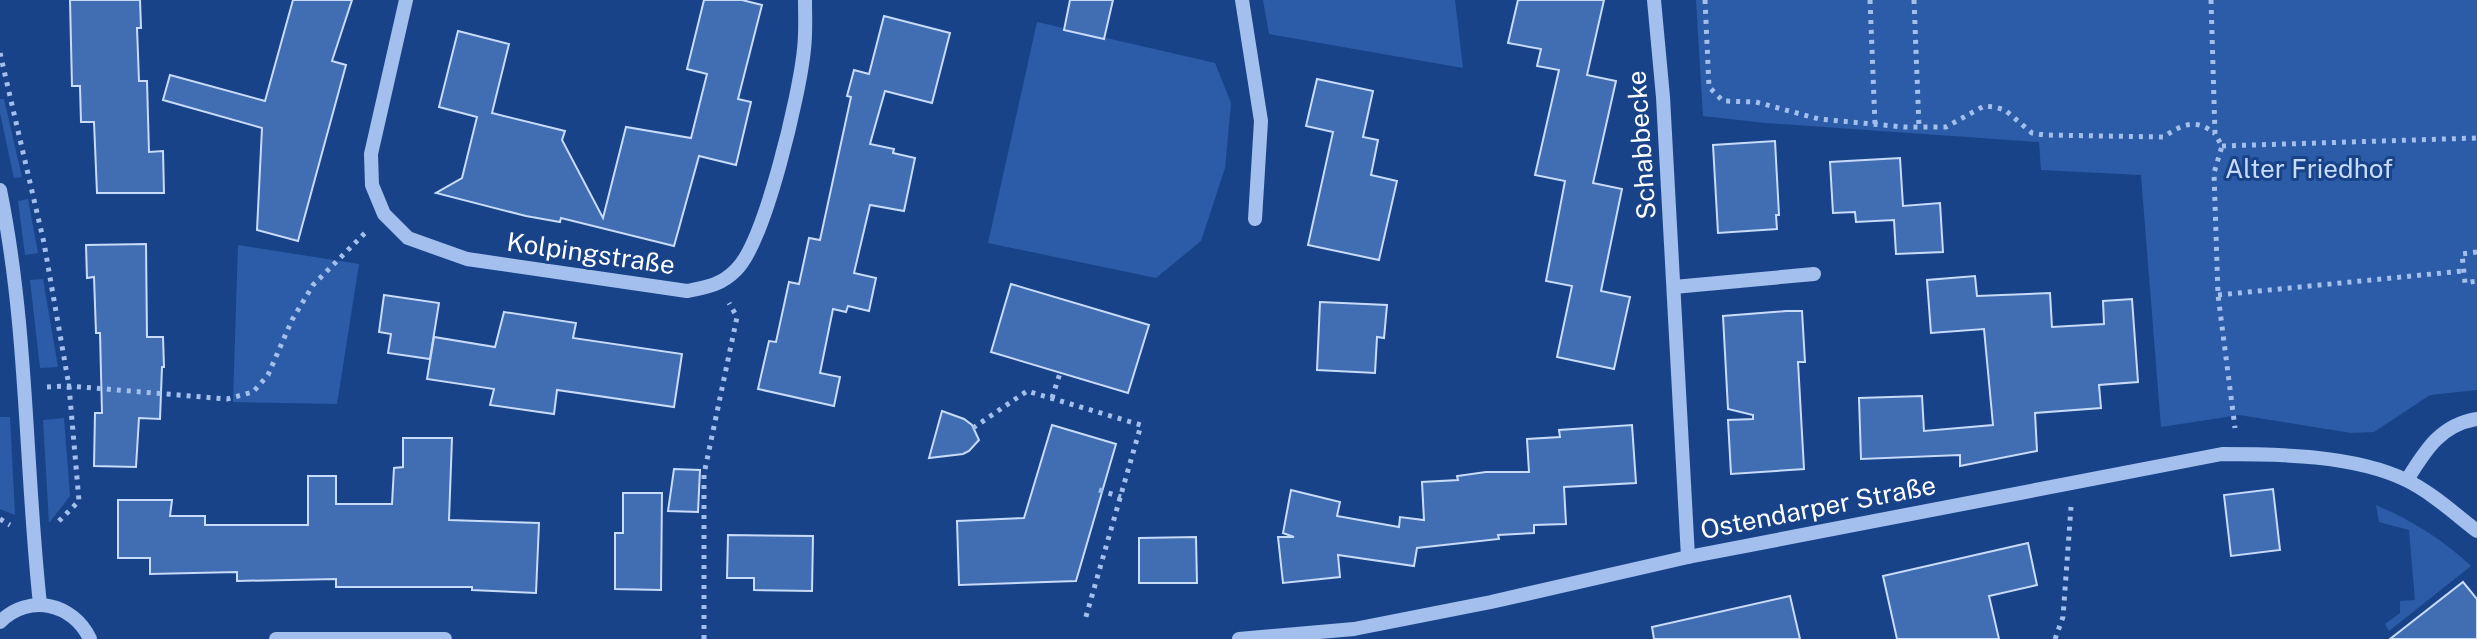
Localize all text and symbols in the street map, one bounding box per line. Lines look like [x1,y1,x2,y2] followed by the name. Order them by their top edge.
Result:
[1620,70,1662,220] street label: Schabbecke
[2225,153,2393,184] park label: Alter Friedhof
[505,226,677,280] street label: Kolpingstraße
[1698,469,1938,545] street label: Ostendarper Straße

